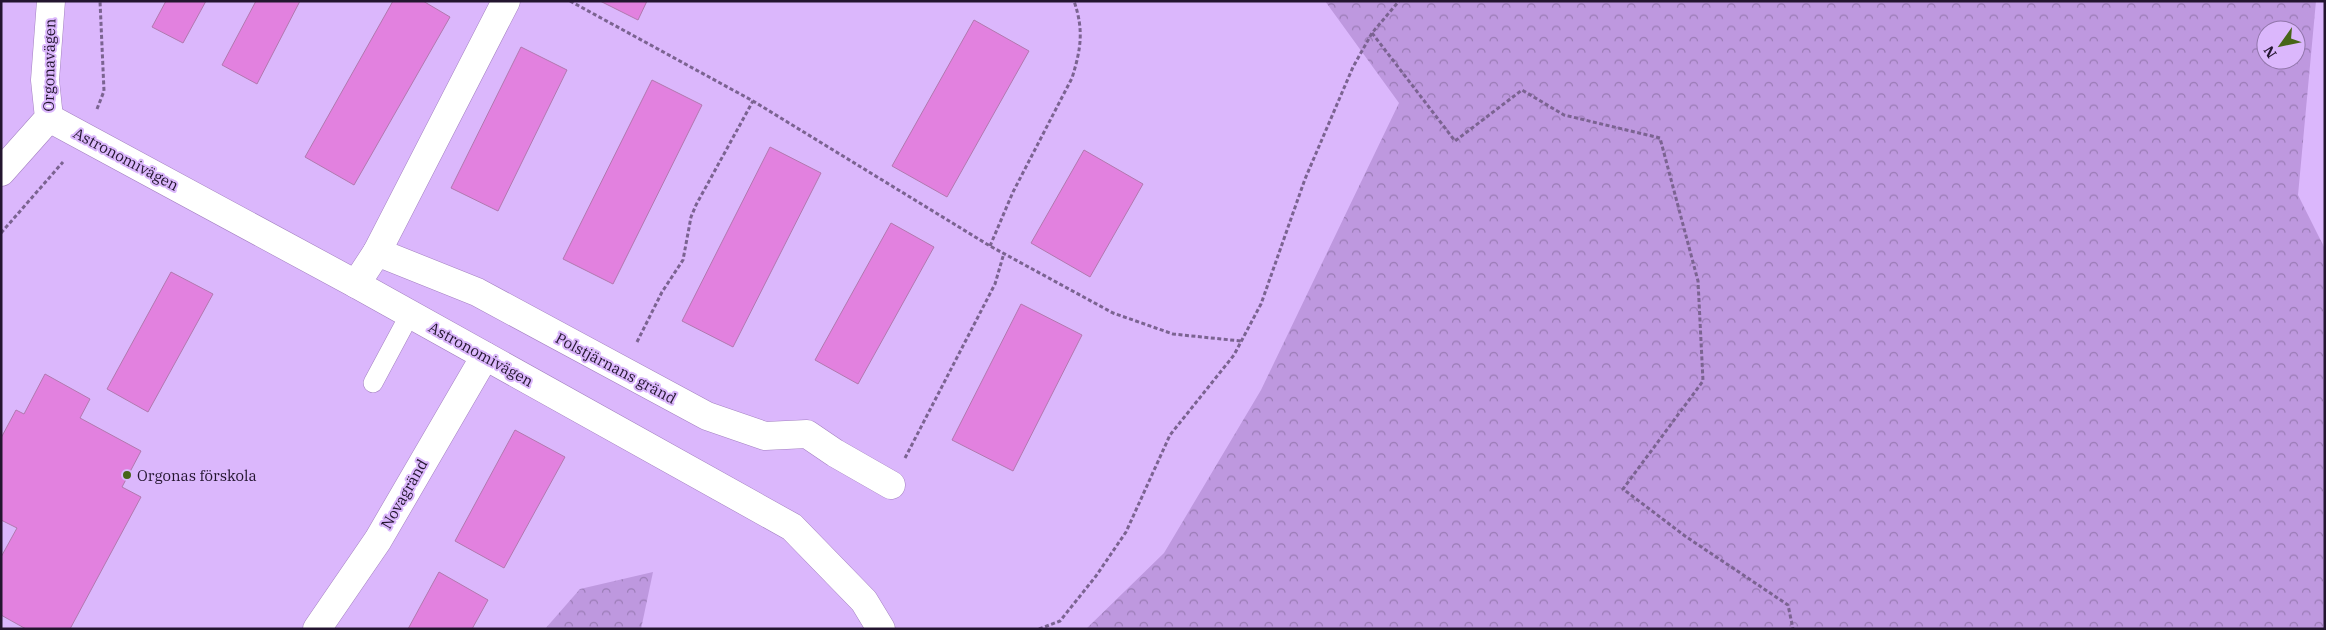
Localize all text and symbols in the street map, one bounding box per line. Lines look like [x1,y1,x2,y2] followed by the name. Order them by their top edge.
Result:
[39,18,59,112] street label: Orgonavägen
[2256,20,2306,70] north arrow
[2260,43,2281,62] text: N
[70,123,182,195] street label: Astronomivägen
[425,317,537,391] street label: Astronomivägen
[552,328,680,408] street label: Polstjärnans gränd
[376,456,432,532] street label: Novagränd
[137,466,257,485] place label: Orgonas förskola
[121,469,133,481] marker: Orgonas förskola

